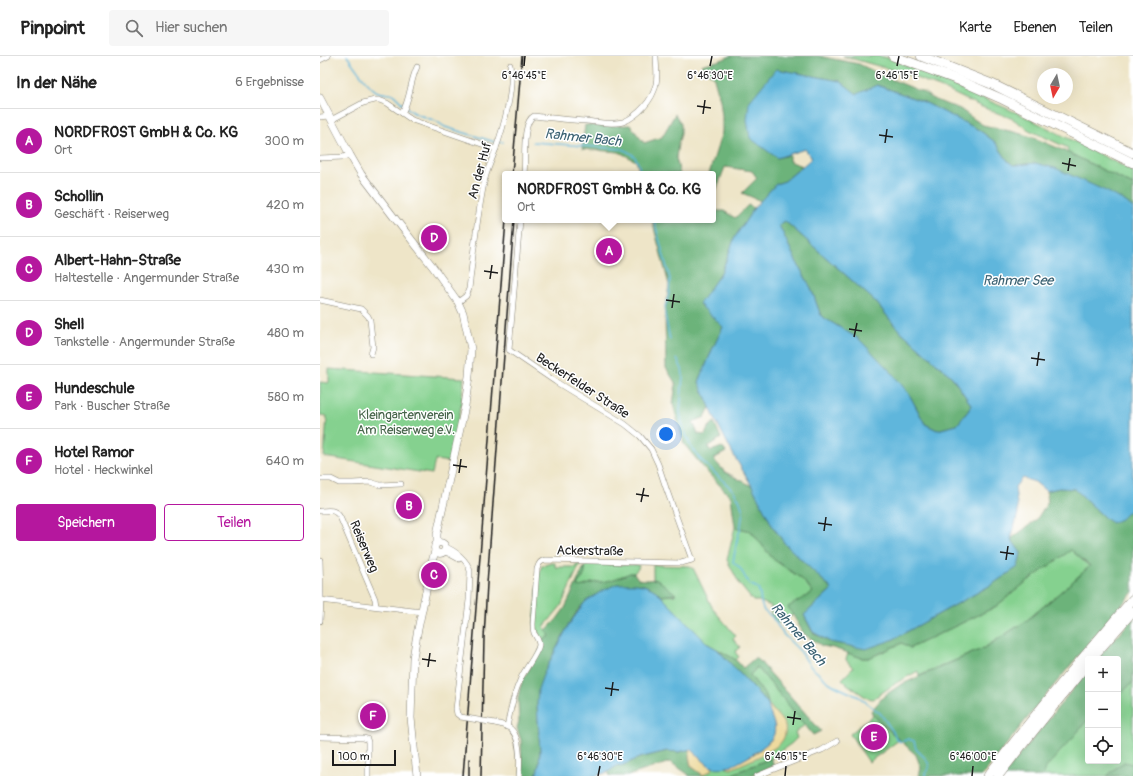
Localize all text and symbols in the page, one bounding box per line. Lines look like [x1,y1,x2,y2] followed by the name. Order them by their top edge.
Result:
[109,10,389,46] search box
[20,16,85,40] text: Pinpoint
[123,17,145,39] icon: search
[155,18,227,37] text: Hier suchen
[959,19,992,36] text: Karte
[1014,19,1057,36] text: Ebenen
[1079,19,1113,36] text: Teilen
[1037,68,1073,104] north arrow
[502,70,546,82] text: 6°46'45"E
[687,70,733,82] text: 6°46'30"E
[876,70,918,82] text: 6°46'15"E
[16,72,97,93] text: In der Nähe
[235,74,304,90] text: 6 Ergebnisse
[54,123,238,142] text: NORDFROST GmbH & Co. KG
[544,125,623,150] water label: Rahmer Bach
[25,133,33,149] text: A
[265,133,304,149] text: 300 m
[465,139,496,201] street label: An der Huf
[54,142,72,158] text: Ort
[502,171,716,223] popup
[517,180,701,199] text: NORDFROST GmbH & Co. KG
[54,187,104,206] text: Schollin
[25,197,33,213] text: B
[266,197,304,213] text: 420 m
[517,199,535,215] text: Ort
[54,206,169,222] text: Geschäft · Reiserweg
[421,223,447,253] pin: D
[596,236,622,266] pin: A
[54,251,181,270] text: Albert-Hahn-Straße
[25,261,33,277] text: C
[266,261,304,277] text: 430 m
[54,270,239,286] text: Haltestelle · Angermunder Straße
[983,272,1055,289] water label: Rahmer See
[54,315,84,334] text: Shell
[25,325,33,341] text: D
[267,325,304,341] text: 480 m
[54,334,235,350] text: Tankstelle · Angermunder Straße
[533,350,633,422] street label: Beckerfelder Straße
[54,379,134,398] text: Hundeschule
[26,389,32,405] text: E
[267,389,304,405] text: 580 m
[54,398,170,414] text: Park · Buscher Straße
[357,407,455,438] park label: Kleingartenverein Am Reiserweg e.V.
[656,424,676,444] your location
[54,443,134,462] text: Hotel Ramor
[25,453,33,469] text: F
[266,453,304,469] text: 640 m
[54,462,153,478] text: Hotel · Heckwinkel
[396,491,422,521] pin: B
[16,504,156,541] button: Speichern
[164,504,304,541] button: Teilen
[346,518,382,575] street label: Reiserweg
[556,542,624,560] street label: Ackerstraße
[421,560,447,590] pin: C
[767,599,831,670] water label: Rahmer Bach
[1085,656,1121,764] map controls
[1085,656,1121,692] button: +
[1085,692,1121,728] button: −
[360,701,386,731] pin: F
[861,722,887,752] pin: E
[1085,728,1121,764] button: locate
[332,748,396,767] scale bar
[338,750,369,763] text: 100 m
[577,751,623,763] text: 6°46'30"E
[765,751,807,763] text: 6°46'15"E
[950,751,996,763] text: 6°46'00"E

